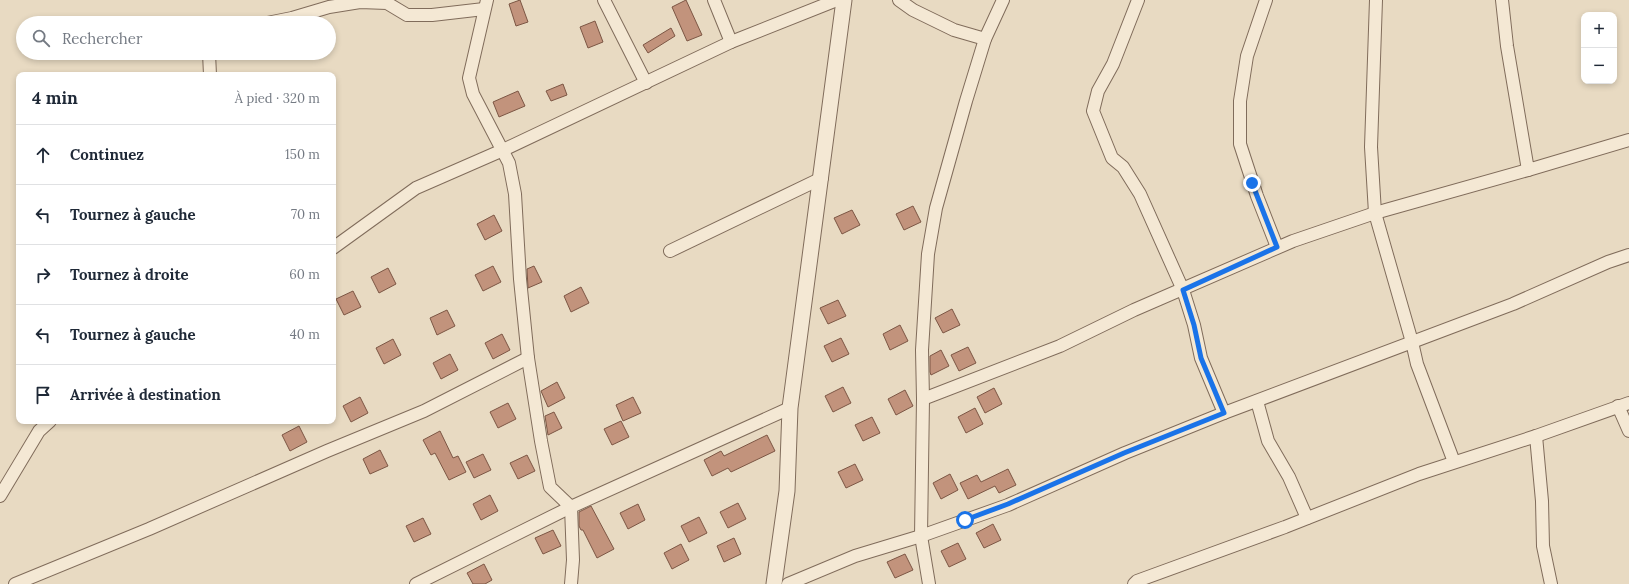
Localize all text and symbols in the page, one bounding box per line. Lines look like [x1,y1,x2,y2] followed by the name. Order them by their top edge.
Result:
[1581,12,1617,84] map controls
[1581,12,1617,48] button: +
[16,16,336,60] search box
[30,27,52,49] icon: search
[62,29,142,48] text: Rechercher
[1581,48,1617,84] button: −
[32,87,78,109] text: 4 min
[235,90,320,107] text: À pied · 320 m
[32,144,54,166] icon: ahead
[70,145,144,164] text: Continuez
[285,146,320,163] text: 150 m
[1243,174,1261,192] route end
[32,204,54,226] icon: left
[70,205,196,224] text: Tournez à gauche
[291,206,320,223] text: 70 m
[32,264,54,286] icon: right
[70,265,189,284] text: Tournez à droite
[289,266,320,283] text: 60 m
[32,324,54,346] icon: left
[70,325,196,344] text: Tournez à gauche
[290,326,320,343] text: 40 m
[32,384,54,406] icon: arrive
[70,385,221,404] text: Arrivée à destination
[956,511,974,529] route start

